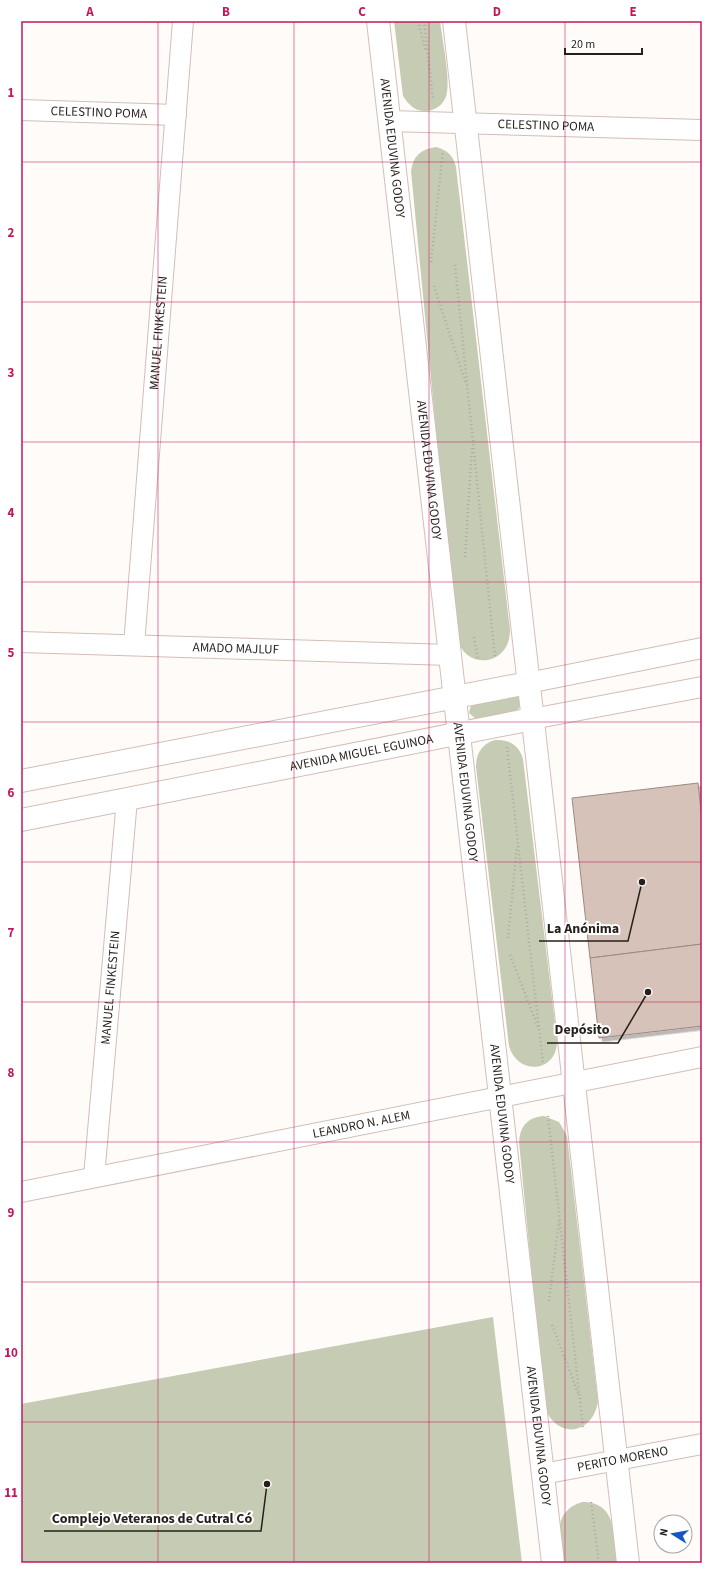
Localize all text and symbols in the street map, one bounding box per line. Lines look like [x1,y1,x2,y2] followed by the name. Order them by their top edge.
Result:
[85,3,94,21] text: A
[222,3,230,21] text: B
[358,3,366,21] text: C
[493,3,501,21] text: D
[629,3,637,21] text: E
[565,30,642,56] scale bar
[571,36,595,53] text: 20 m
[376,77,409,220] street label: AVENIDA EDUVINA GODOY
[8,84,15,102] text: 1
[50,102,149,123] street label: CELESTINO POMA
[497,115,595,136] street label: CELESTINO POMA
[8,224,15,242] text: 2
[145,275,172,391] street label: MANUEL FINKESTEIN
[8,364,15,382] text: 3
[412,399,446,542] street label: AVENIDA EDUVINA GODOY
[8,504,15,522] text: 4
[192,638,280,659] street label: AMADO MAJLUF
[8,644,15,662] text: 5
[449,721,482,864] street label: AVENIDA EDUVINA GODOY
[288,730,436,776] street label: AVENIDA MIGUEL EGUINOA
[8,784,15,802] text: 6
[539,915,628,941] callout: La Anónima
[547,919,619,939] text: La Anónima
[8,924,15,942] text: 7
[97,930,124,1045] street label: MANUEL FINKESTEIN
[547,1017,618,1043] callout: Depósito
[555,1020,610,1040] text: Depósito
[485,1043,519,1186] street label: AVENIDA EDUVINA GODOY
[8,1064,15,1082] text: 8
[311,1106,412,1143] street label: LEANDRO N. ALEM
[8,1204,15,1222] text: 9
[4,1344,18,1362] text: 10
[522,1365,556,1508] street label: AVENIDA EDUVINA GODOY
[576,1442,670,1476] street label: PERITO MORENO
[4,1484,18,1502] text: 11
[44,1505,261,1531] callout: Complejo Veteranos de Cutral Có
[52,1509,253,1529] text: Complejo Veteranos de Cutral Có
[653,1514,693,1554] north arrow
[656,1527,672,1537] text: N

